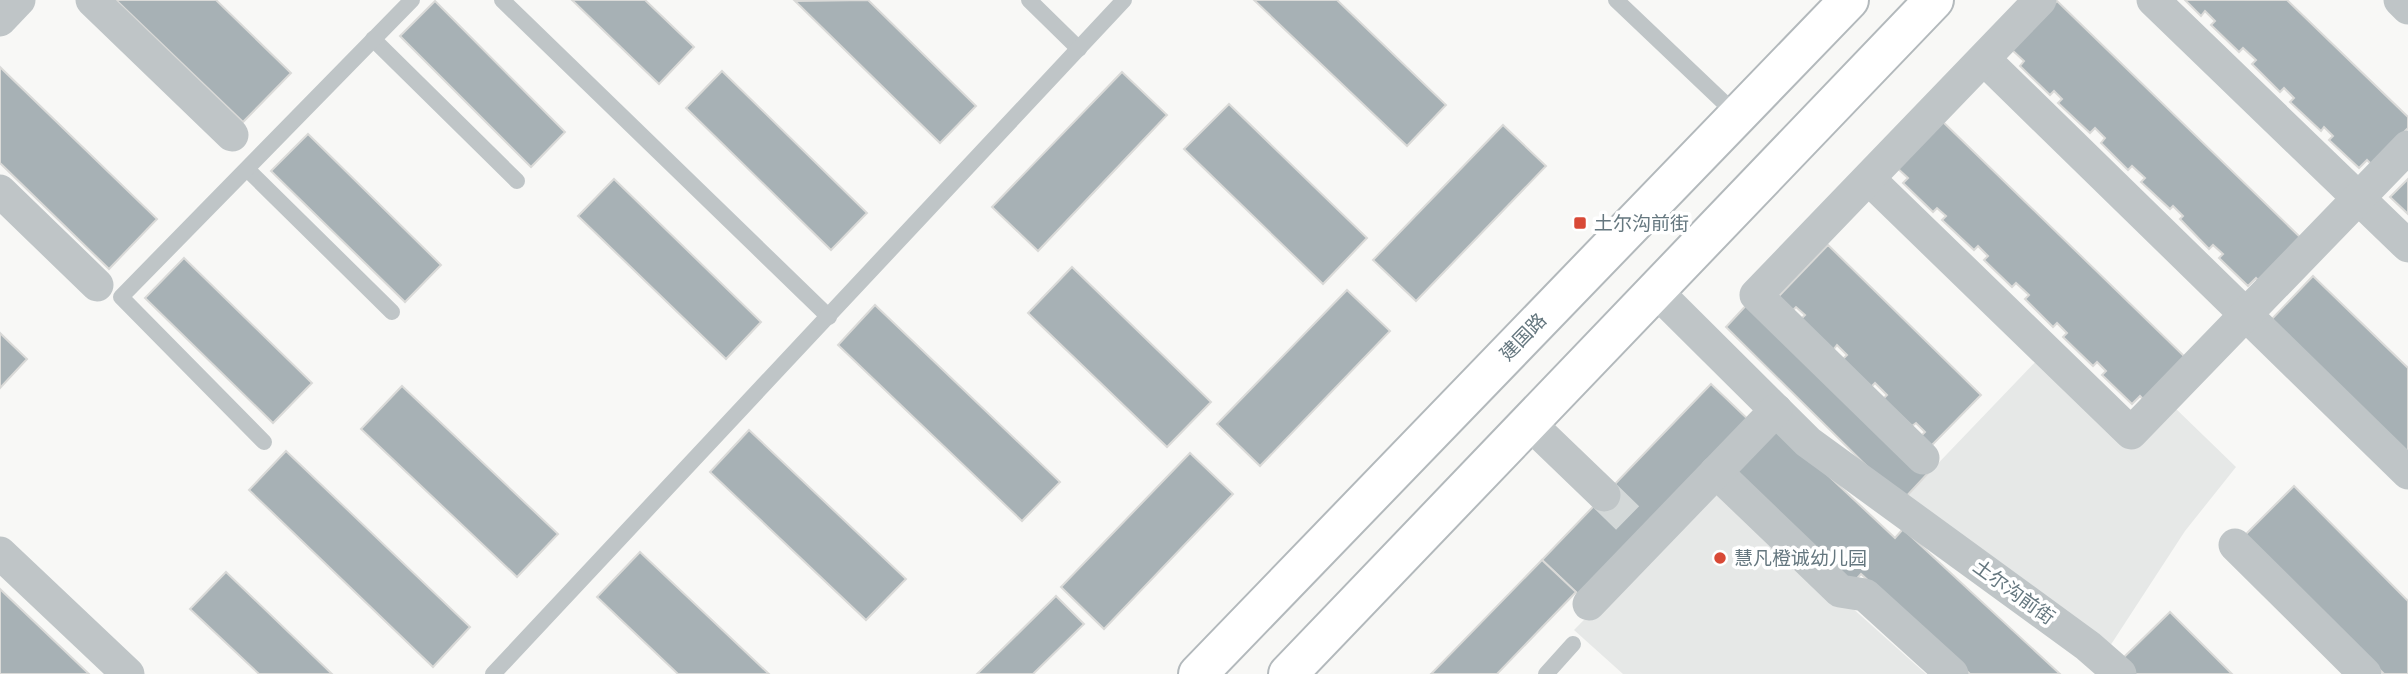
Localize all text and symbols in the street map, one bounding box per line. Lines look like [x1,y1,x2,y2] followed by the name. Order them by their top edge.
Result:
[1594,213,1689,234] place label: 土尔沟前街
[1572,215,1588,231] marker: 土尔沟前街
[1496,309,1550,365] street label: 建国路
[1734,548,1867,569] place label: 慧凡橙诚幼儿园
[1712,550,1728,566] marker: 慧凡橙诚幼儿园
[1969,556,2059,628] street label: 土尔沟前街

